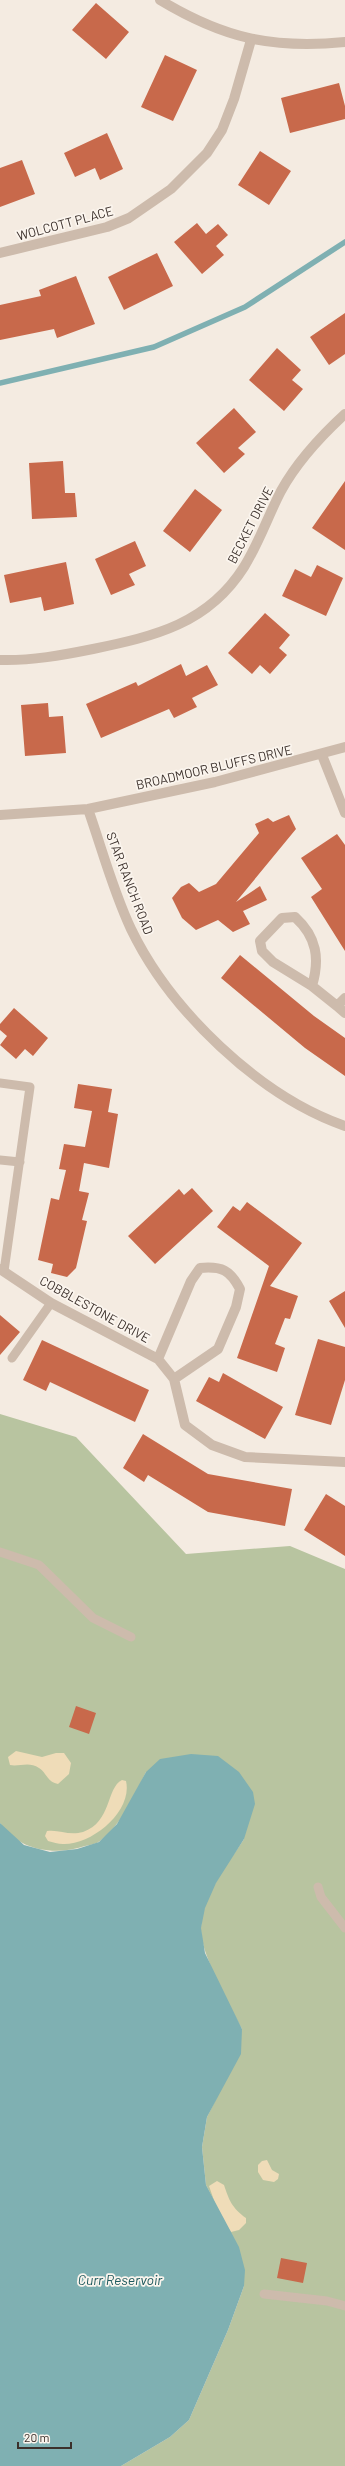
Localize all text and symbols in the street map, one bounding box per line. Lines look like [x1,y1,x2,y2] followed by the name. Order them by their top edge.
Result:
[15,202,115,244] street label: WOLCOTT PLACE
[224,484,276,566] street label: BECKET DRIVE
[134,741,294,793] street label: BROADMOOR BLUFFS DRIVE
[103,829,157,937] street label: STAR RANCH ROAD
[37,1272,153,1346] street label: COBBLESTONE DRIVE
[78,2271,163,2288] water label: Curr Reservoir
[18,2424,71,2450] scale bar
[24,2430,50,2444] text: 20 m

